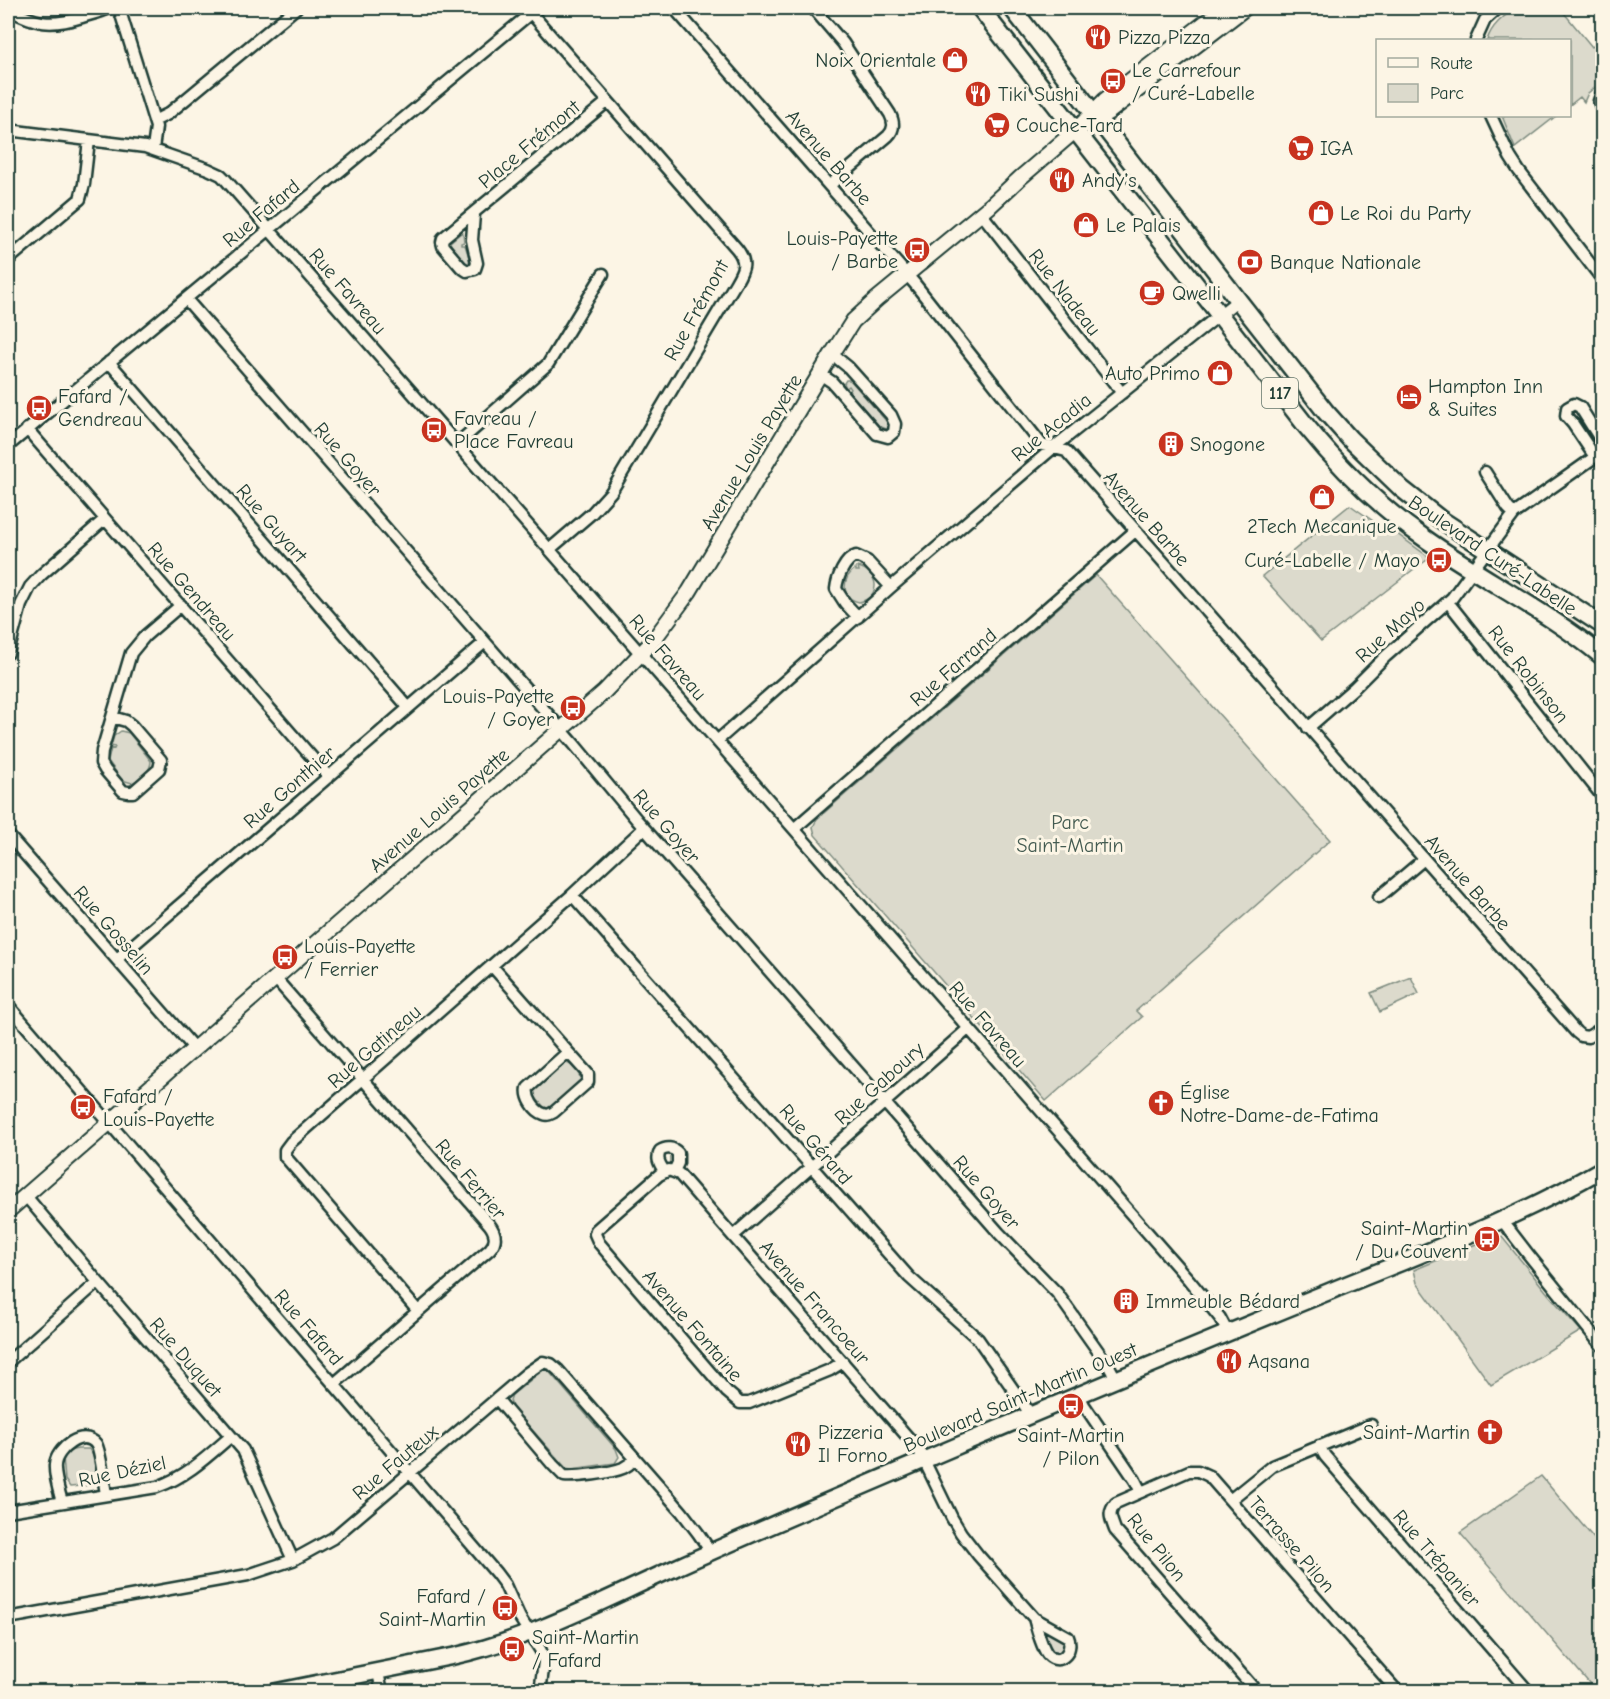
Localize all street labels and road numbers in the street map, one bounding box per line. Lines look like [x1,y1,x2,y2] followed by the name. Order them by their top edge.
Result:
[474,95,586,193] street label: Place Frémont
[781,105,876,210] street label: Avenue Barbe
[218,175,304,252] street label: Rue Fafard
[304,244,391,339] street label: Rue Favreau
[1024,244,1106,340] street label: Rue Nadeau
[659,255,734,365] street label: Rue Frémont
[696,370,807,534] street label: Avenue Louis Payette
[1262,378,1298,408] road number: 117
[1007,388,1096,466] street label: Rue Acadia
[309,418,386,501] street label: Rue Goyer
[1099,466,1194,571] street label: Avenue Barbe
[231,480,313,568] street label: Rue Guyart
[1404,491,1581,620] street label: Boulevard Curé-Labelle
[143,537,241,645] street label: Rue Gendreau
[1351,593,1430,667] street label: Rue Mayo
[624,610,711,705] street label: Rue Favreau
[1483,621,1574,728] street label: Rue Robinson
[905,624,1001,711] street label: Rue Farrand
[239,741,340,833] street label: Rue Gonthier
[365,743,514,877] street label: Avenue Louis Payette
[628,785,705,868] street label: Rue Goyer
[1420,830,1515,935] street label: Avenue Barbe
[69,881,158,979] street label: Rue Gosselin
[944,977,1031,1072] street label: Rue Favreau
[323,1000,425,1093] street label: Rue Gatineau
[830,1037,929,1129] street label: Rue Gaboury
[774,1099,857,1189] street label: Rue Gérard
[430,1135,511,1224] street label: Rue Ferrier
[948,1151,1025,1234] street label: Rue Goyer
[755,1236,875,1369] street label: Avenue Francoeur
[638,1265,747,1386] street label: Avenue Fontaine
[269,1285,348,1370] street label: Rue Fafard
[145,1313,227,1403] street label: Rue Duquet
[900,1337,1142,1457] street label: Boulevard Saint-Martin Ouest
[348,1420,443,1505] street label: Rue Fauteux
[76,1451,168,1492] street label: Rue Déziel
[1244,1492,1340,1597] street label: Terrasse Pilon
[1388,1505,1485,1612] street label: Rue Trépanier
[1122,1509,1191,1586] street label: Rue Pilon

